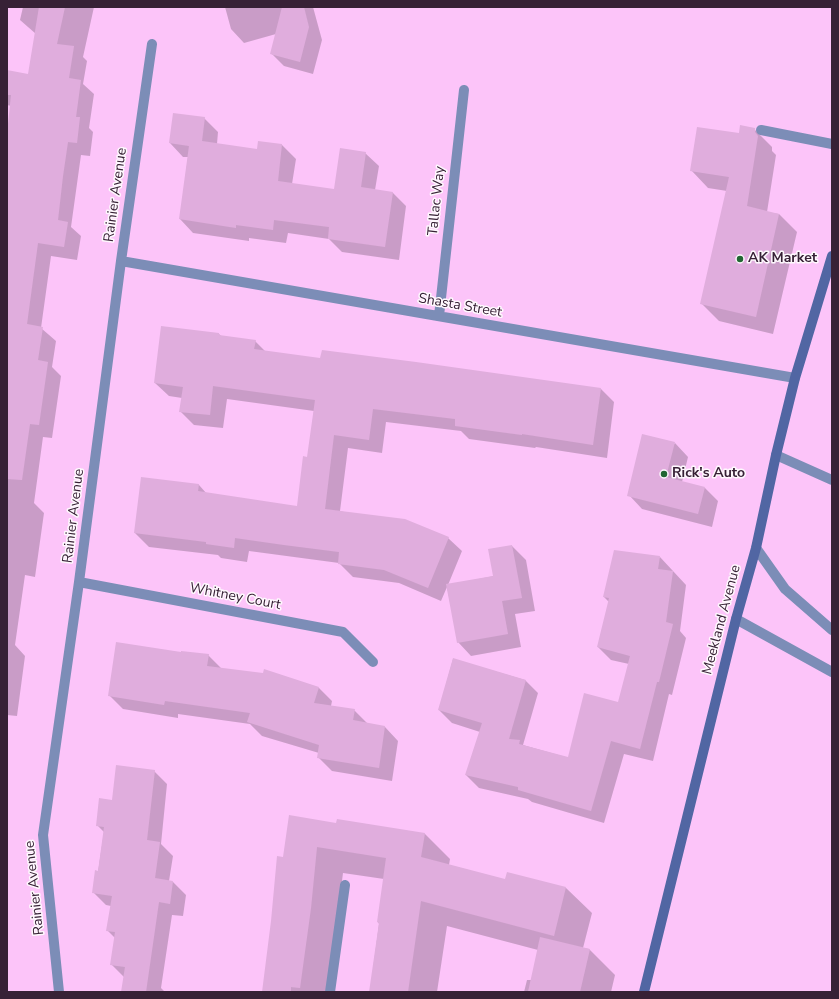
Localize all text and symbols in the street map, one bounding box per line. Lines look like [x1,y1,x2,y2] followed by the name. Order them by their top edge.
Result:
[101,147,131,243] street label: Rainier Avenue
[425,165,449,237] street label: Tallac Way
[748,251,817,267] place label: AK Market
[735,254,745,264] marker: AK Market
[417,290,503,322] street label: Shasta Street
[672,466,745,482] place label: Rick's Auto
[60,468,88,564] street label: Rainier Avenue
[659,469,669,479] marker: Rick's Auto
[699,563,745,677] street label: Meekland Avenue
[188,580,282,614] street label: Whitney Court
[22,840,48,936] street label: Rainier Avenue

